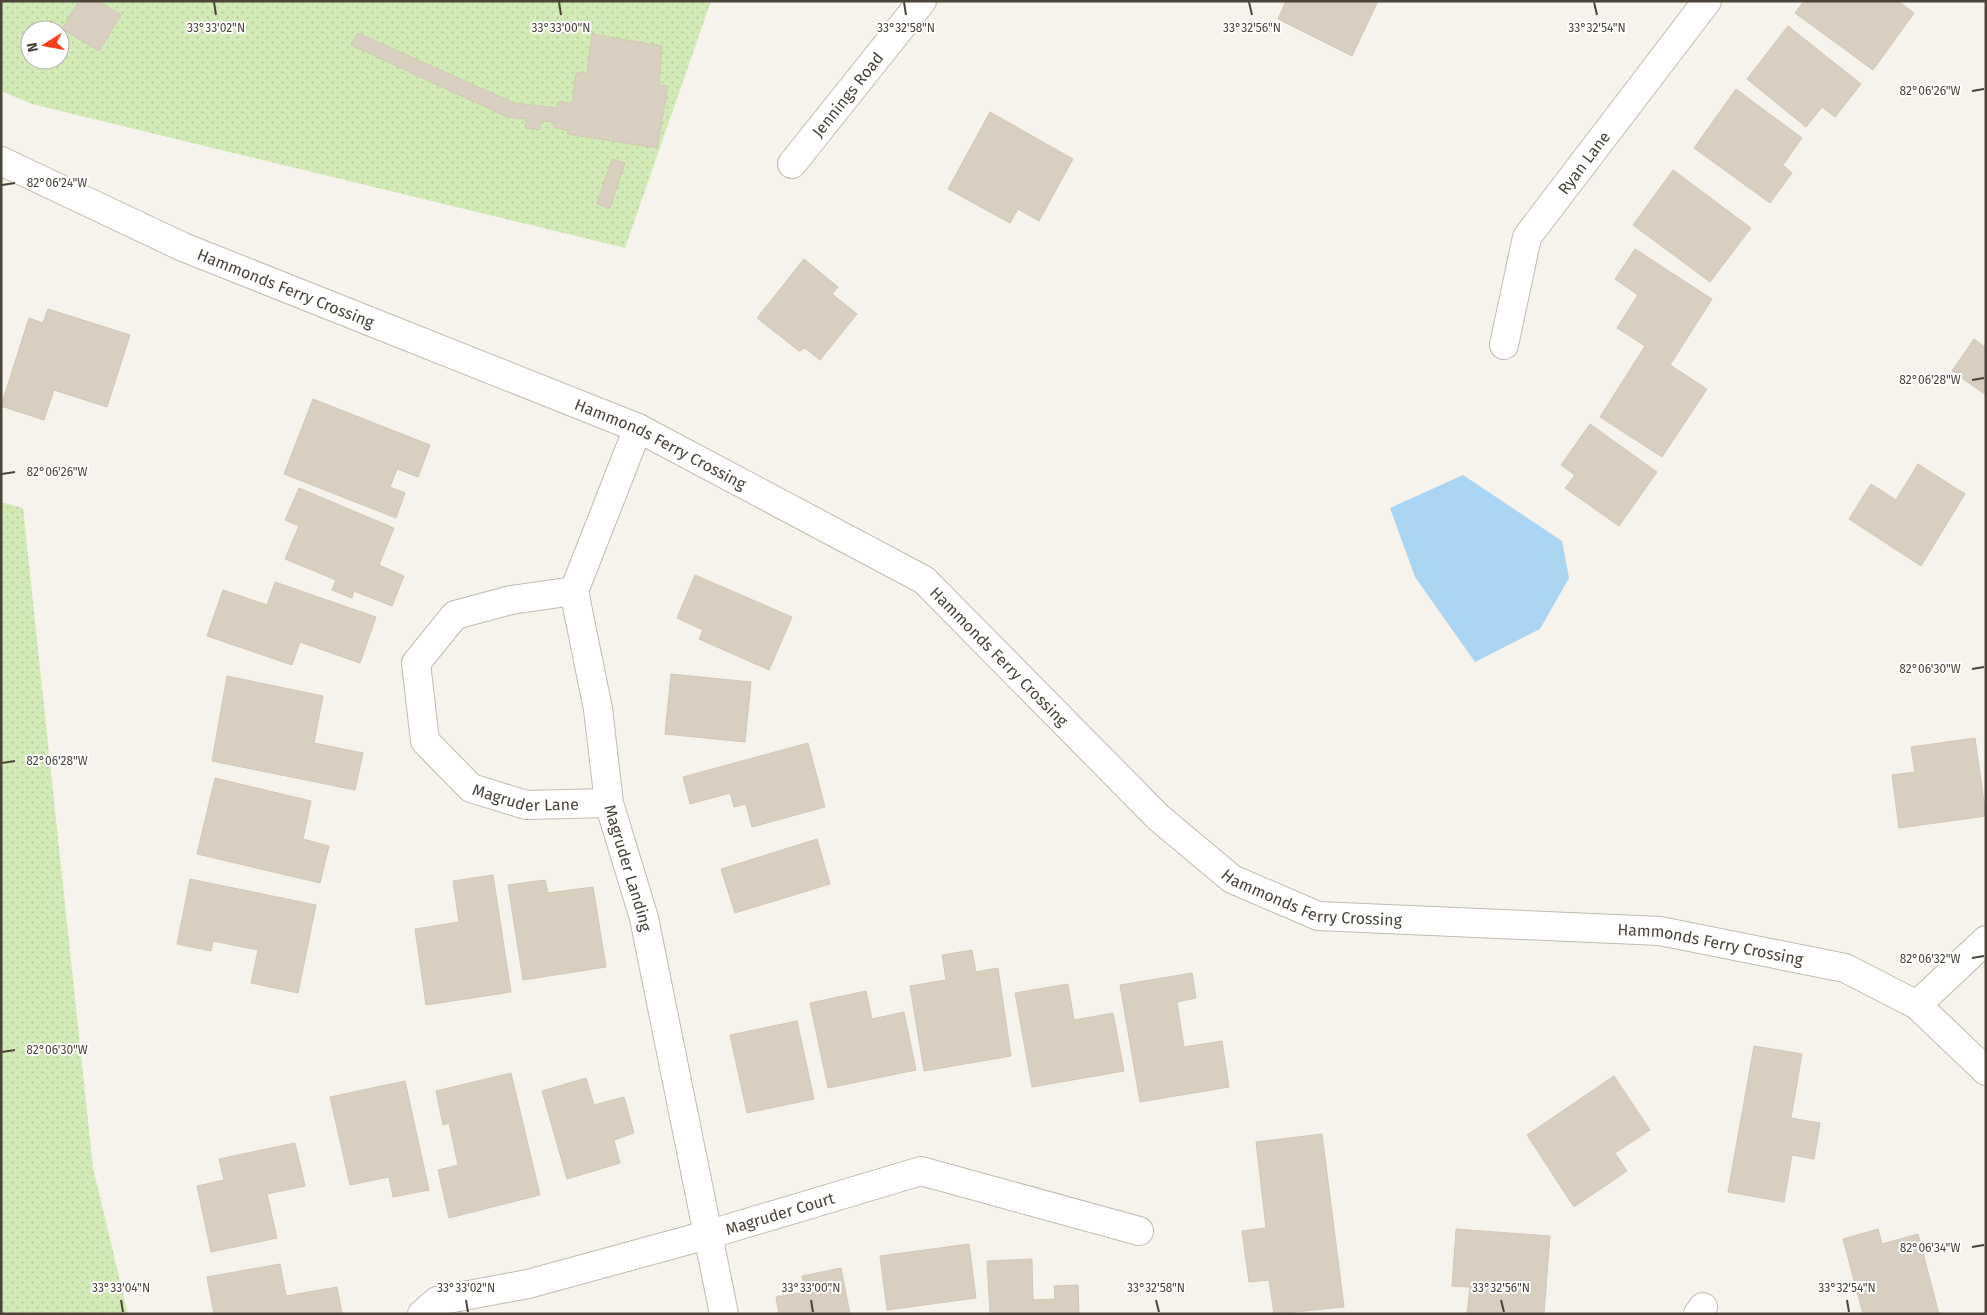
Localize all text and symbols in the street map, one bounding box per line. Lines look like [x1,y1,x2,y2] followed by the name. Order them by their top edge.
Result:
[20,20,70,70] north arrow
[187,21,245,35] text: 33°33'02"N
[532,21,591,35] text: 33°33'00"N
[877,21,935,35] text: 33°32'58"N
[1223,21,1281,35] text: 33°32'56"N
[1568,21,1626,35] text: 33°32'54"N
[23,41,42,54] text: N
[808,48,887,141] street label: Jennings Road
[1900,84,1961,98] text: 82°06'26"W
[1554,127,1614,198] street label: Ryan Lane
[27,176,87,190] text: 82°06'24"W
[195,244,378,332] street label: Hammonds Ferry Crossing
[1899,373,1961,387] text: 82°06'28"W
[572,394,750,494] street label: Hammonds Ferry Crossing
[27,465,88,479] text: 82°06'26"W
[926,583,1073,730] street label: Hammonds Ferry Crossing
[1899,662,1961,676] text: 82°06'30"W
[26,754,88,768] text: 82°06'28"W
[470,780,579,815] street label: Magruder Lane
[601,802,656,934] street label: Magruder Landing
[1218,865,1403,929] street label: Hammonds Ferry Crossing
[1617,920,1806,969] street label: Hammonds Ferry Crossing
[1900,952,1960,966] text: 82°06'32"W
[26,1043,88,1057] text: 82°06'30"W
[723,1188,837,1238] street label: Magruder Court
[1900,1241,1960,1255] text: 82°06'34"W
[92,1281,150,1295] text: 33°33'04"N
[437,1281,495,1295] text: 33°33'02"N
[782,1281,841,1295] text: 33°33'00"N
[1127,1281,1185,1295] text: 33°32'58"N
[1472,1281,1530,1295] text: 33°32'56"N
[1818,1281,1876,1295] text: 33°32'54"N

